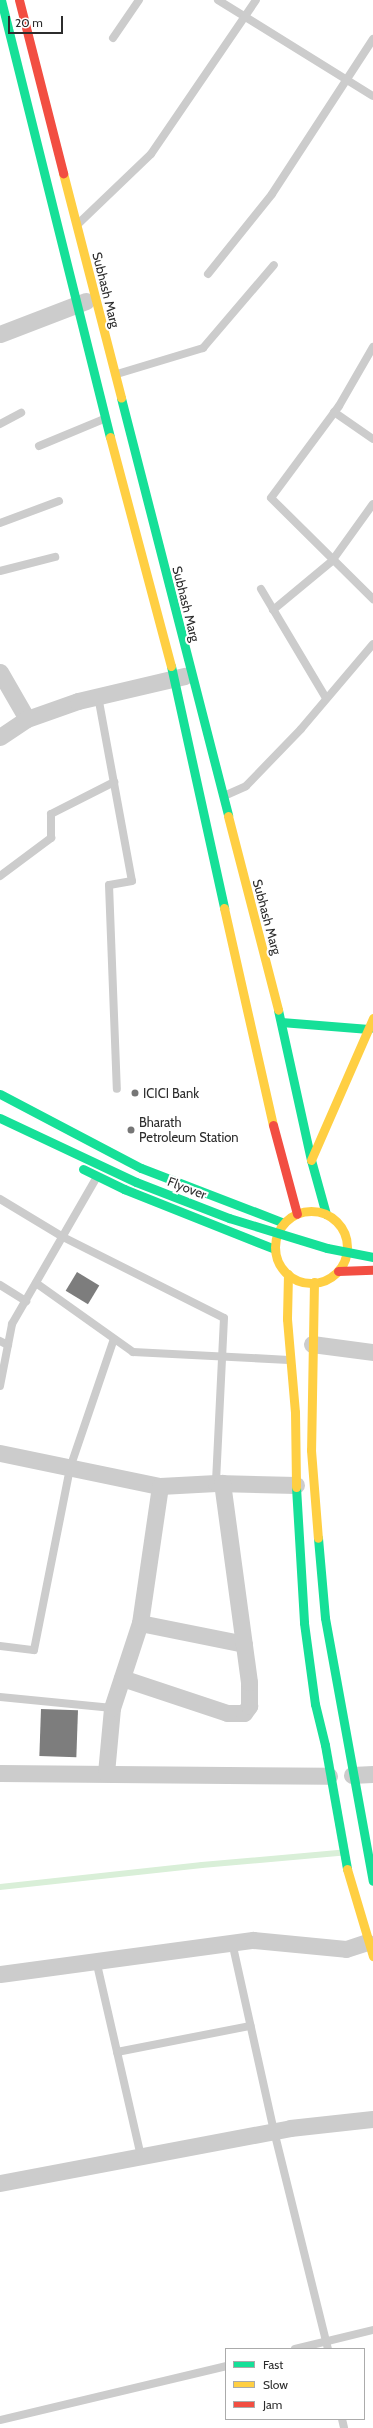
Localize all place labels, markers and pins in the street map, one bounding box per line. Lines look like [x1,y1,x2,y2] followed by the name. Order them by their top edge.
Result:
[143,1085,199,1101] place label: ICICI Bank
[130,1088,140,1098] marker: ICICI Bank
[139,1115,239,1146] place label: Bharath Petroleum Station
[126,1125,136,1135] marker: Bharath Petroleum Station

